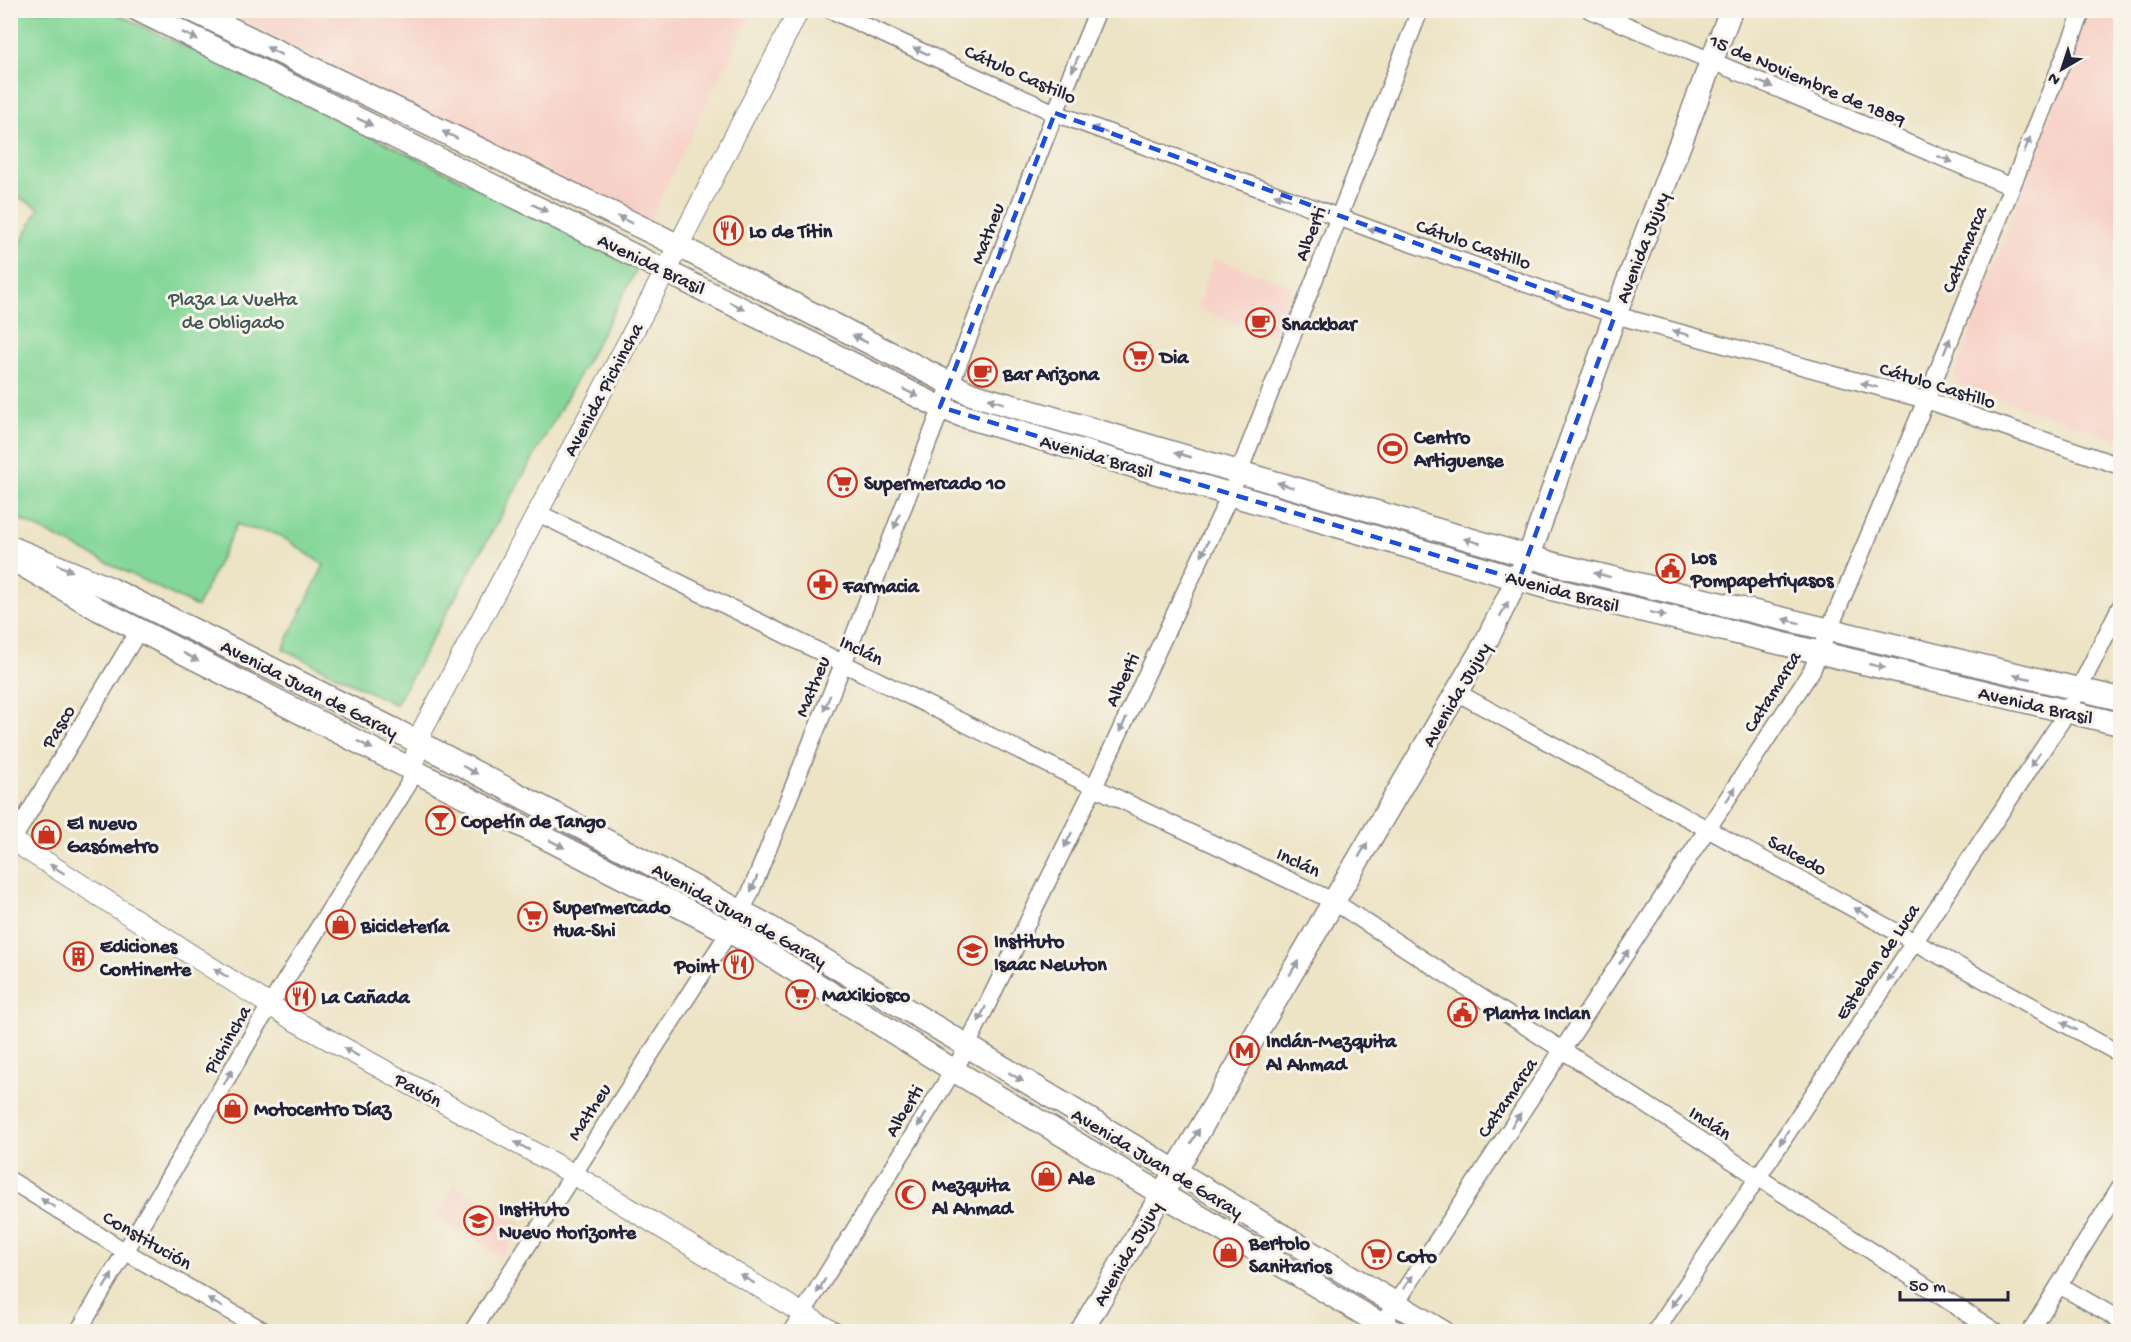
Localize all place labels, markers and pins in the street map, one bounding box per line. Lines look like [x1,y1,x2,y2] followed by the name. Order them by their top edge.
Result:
[712,214,744,246] restaurant icon: Lo de Titin
[749,222,833,245] place label: Lo de Titin
[1245,307,1277,339] cafe icon: Snackbar
[1282,315,1358,338] place label: Snackbar
[1123,340,1155,372] supermarket icon: Dia
[1158,348,1189,371] place label: Dia
[966,357,998,389] cafe icon: Bar Arizona
[1002,365,1100,388] place label: Bar Arizona
[1413,428,1504,474] place label: Centro Artiguense
[1377,432,1409,464] sports icon: Centro Artiguense
[827,466,859,498] supermarket icon: Supermercado 10
[864,474,1006,497] place label: Supermercado 10
[1690,548,1835,594] place label: Los Pompapetriyasos
[1654,552,1686,584] public building icon: Los Pompapetriyasos
[806,569,838,601] pharmacy icon: Farmacia
[842,577,920,600] place label: Farmacia
[424,804,456,836] bar icon: Copetín de Tango
[460,812,607,835] place label: Copetín de Tango
[67,814,159,860] place label: El nuevo Gasómetro
[30,818,62,850] shop icon: El nuevo Gasómetro
[553,898,671,944] place label: Supermercado Hua-Shi
[516,901,548,933] supermarket icon: Supermercado Hua-Shi
[324,909,356,941] shop icon: Bicicletería
[360,917,450,940] place label: Bicicletería
[994,932,1107,978] place label: Instituto Isaac Newton
[957,935,989,967] school or university icon: Instituto Isaac Newton
[99,937,192,983] place label: Ediciones Continente
[63,940,95,972] building icon: Ediciones Continente
[723,949,755,981] restaurant icon: Point
[674,957,720,980] place label: Point
[785,978,817,1010] supermarket icon: Maxikiosco
[284,980,316,1012] restaurant icon: La Cañada
[822,986,911,1009] place label: Maxikiosco
[321,988,410,1011] place label: La Cañada
[1447,996,1479,1028] public building icon: Planta Inclan
[1483,1004,1591,1027] place label: Planta Inclan
[1265,1032,1397,1078] place label: Inclán-Mezquita Al Ahmad
[1229,1035,1261,1067] metro station icon: Inclán-Mezquita Al Ahmad
[217,1092,249,1124] shop icon: Motocentro Díaz
[254,1100,392,1123] place label: Motocentro Díaz
[1031,1161,1063,1193] shop icon: Ale
[1067,1169,1095,1192] place label: Ale
[931,1176,1015,1222] place label: Mezquita Al Ahmad
[895,1179,927,1211] mosque icon: Mezquita Al Ahmad
[499,1200,637,1246] place label: Instituto Nuevo Horizonte
[462,1204,494,1236] school or university icon: Instituto Nuevo Horizonte
[1248,1234,1333,1280] place label: Bertolo Sanitarios
[1212,1237,1244,1269] shop icon: Bertolo Sanitarios
[1360,1239,1392,1271] supermarket icon: Coto
[1396,1247,1437,1270] place label: Coto

